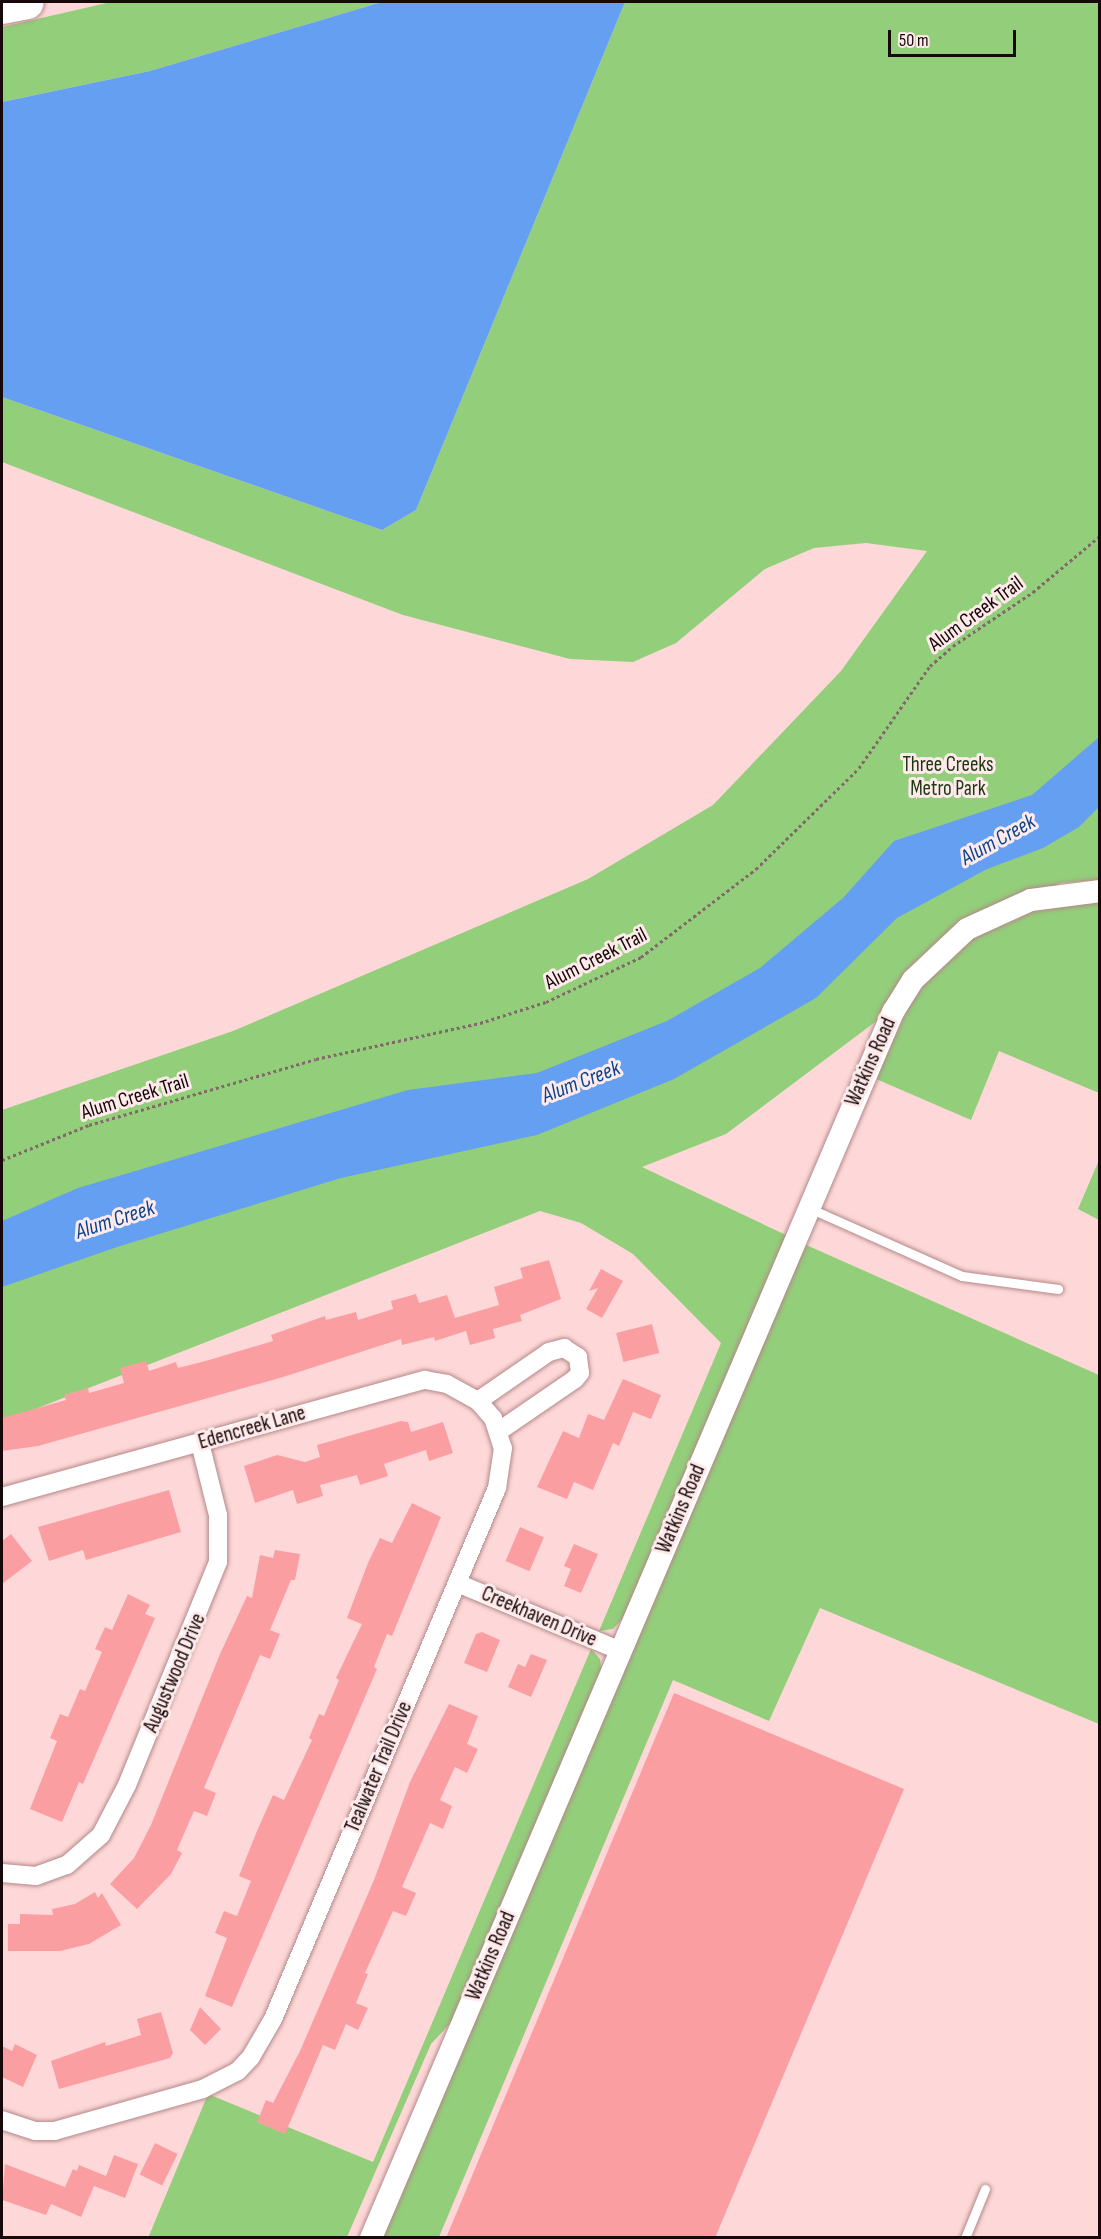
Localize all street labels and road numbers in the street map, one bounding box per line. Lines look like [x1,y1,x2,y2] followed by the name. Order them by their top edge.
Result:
[924,571,1028,657] street label: Alum Creek Trail
[541,922,651,996] street label: Alum Creek Trail
[840,1014,902,1110] street label: Watkins Road
[78,1069,192,1125] street label: Alum Creek Trail
[196,1401,308,1455] street label: Edencreek Lane
[651,1461,711,1557] street label: Watkins Road
[477,1581,601,1653] street label: Creekhaven Drive
[139,1610,211,1736] street label: Augustwood Drive
[340,1698,418,1836] street label: Tealwater Trail Drive
[461,1908,521,2004] street label: Watkins Road

